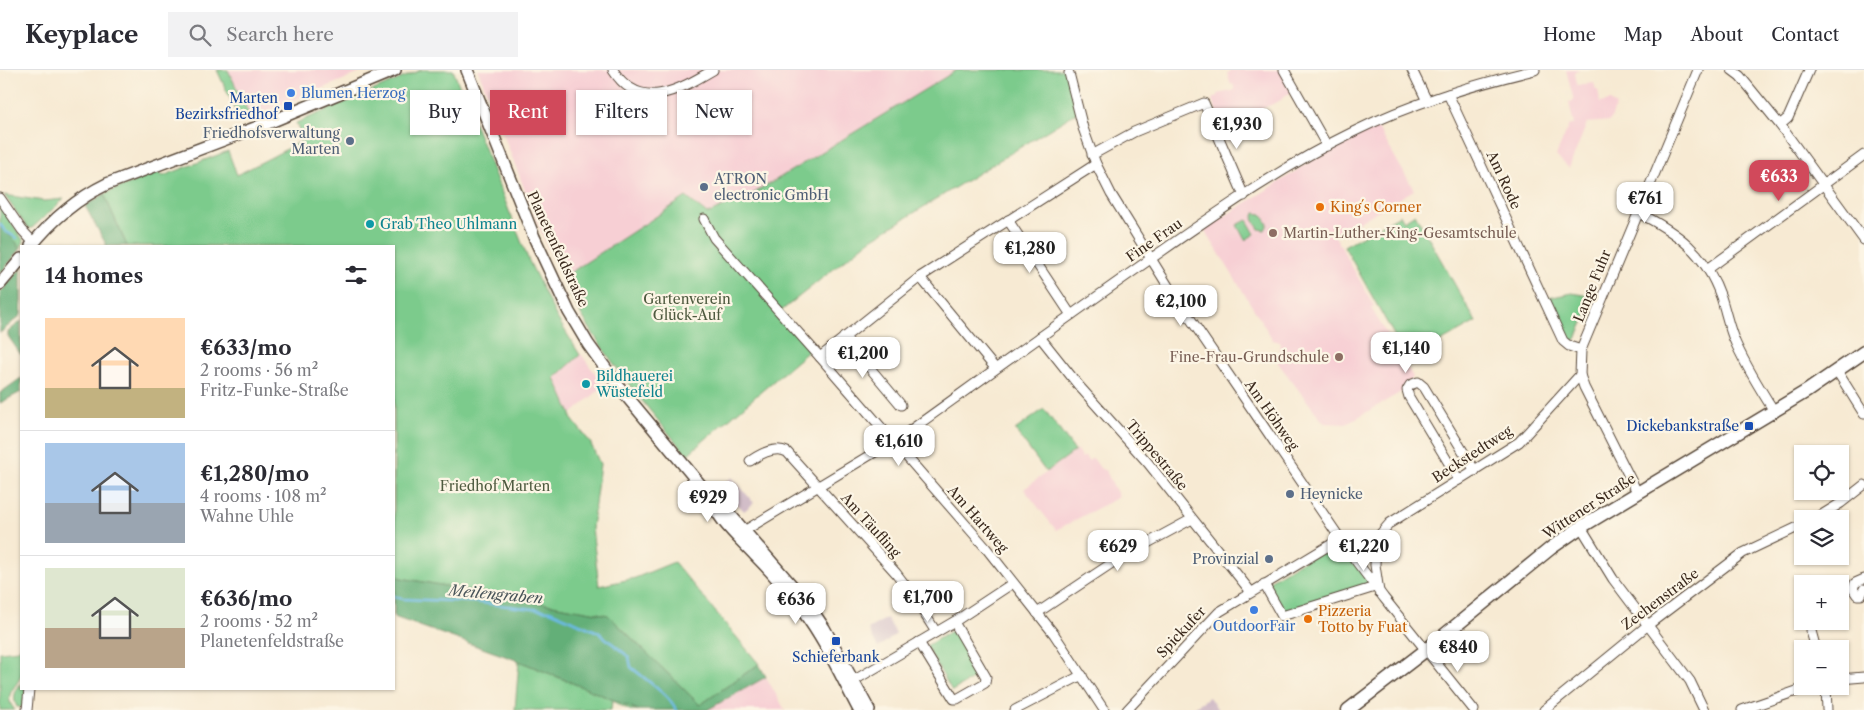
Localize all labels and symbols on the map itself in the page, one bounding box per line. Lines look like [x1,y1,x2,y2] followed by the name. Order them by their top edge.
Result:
[301,84,406,102] place label: Blumen Herzog
[285,87,297,99] marker: Blumen Herzog
[175,89,280,123] place label: Marten Bezirksfriedhof
[282,100,294,112] marker: Marten Bezirksfriedhof
[1196,108,1278,150] pin: €1,930
[203,124,341,158] place label: Friedhofsverwaltung Marten
[344,135,356,147] marker: Friedhofsverwaltung Marten
[1482,147,1525,212] street label: Am Rode
[1749,160,1809,202] pin: €633
[713,170,829,204] place label: ATRON electronic GmbH
[698,181,710,193] marker: ATRON electronic GmbH
[1615,182,1675,224] pin: €761
[523,188,593,310] street label: Planetenfeldstraße
[1330,198,1421,216] place label: King´s Corner
[1314,201,1326,213] marker: King´s Corner
[1122,214,1186,266] street label: Fine Frau
[380,215,518,233] place label: Grab Theo Uhlmann
[364,218,376,230] marker: Grab Theo Uhlmann
[1283,224,1517,242] place label: Martin-Luther-King-Gesamtschule
[1267,227,1279,239] marker: Martin-Luther-King-Gesamtschule
[989,232,1071,274] pin: €1,280
[1569,247,1615,325] street label: Lange Fuhr
[1140,284,1222,327] pin: €2,100
[643,290,731,324] park label: Gartenverein Glück-Auf
[1365,332,1447,374] pin: €1,140
[822,336,904,379] pin: €1,200
[1170,348,1329,366] place label: Fine-Frau-Grundschule
[1333,351,1345,363] marker: Fine-Frau-Grundschule
[595,367,673,401] place label: Bildhauerei Wüstefeld
[1240,375,1303,454] street label: Am Höhweg
[580,378,592,390] marker: Bildhauerei Wüstefeld
[1122,416,1192,494] street label: Trippestraße
[1626,417,1739,435] place label: Dickebankstraße
[1743,420,1755,432] marker: Dickebankstraße
[1429,421,1516,487] street label: Beckstedtweg
[858,424,940,467] pin: €1,610
[1538,469,1639,543] street label: Wittener Straße
[440,477,550,495] park label: Friedhof Marten
[678,480,738,523] pin: €929
[943,481,1013,557] street label: Am Hartweg
[1300,485,1363,503] place label: Heynicke
[836,488,905,562] street label: Am Täufling
[1284,488,1296,500] marker: Heynicke
[1088,530,1148,572] pin: €629
[1323,530,1405,572] pin: €1,220
[1192,550,1259,568] place label: Provinzial
[1263,553,1275,565] marker: Provinzial
[1618,564,1702,634] street label: Zechenstraße
[446,580,544,608] water label: Meilengraben
[887,580,969,623] pin: €1,700
[766,582,826,625] pin: €636
[1153,602,1209,661] street label: Spickufer
[1318,602,1407,636] place label: Pizzeria Totto by Fuat
[1248,604,1260,616] marker: OutdoorFair
[1302,613,1314,625] marker: Pizzeria Totto by Fuat
[1213,617,1295,635] place label: OutdoorFair
[1428,630,1488,673] pin: €840
[830,635,842,647] marker: Schieferbank
[792,648,881,666] place label: Schieferbank

